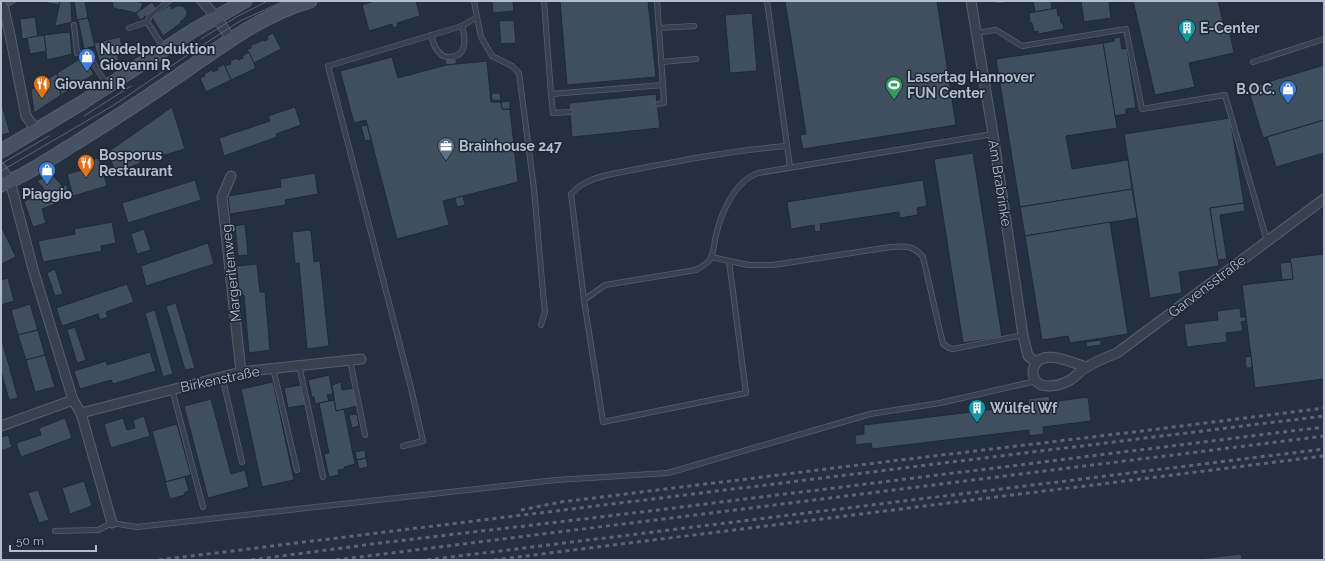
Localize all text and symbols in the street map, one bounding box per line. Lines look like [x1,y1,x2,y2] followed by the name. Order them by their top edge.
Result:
[1177,18,1197,43] building icon: E-Center
[1200,20,1260,36] place label: E-Center
[100,41,215,73] place label: Nudelproduktion Giovanni R
[77,47,97,72] shop icon: Nudelproduktion Giovanni R
[907,69,1035,101] place label: Lasertag Hannover FUN Center
[32,74,52,99] restaurant icon: Giovanni R
[884,75,904,100] sports icon: Lasertag Hannover FUN Center
[55,76,126,92] place label: Giovanni R
[1278,79,1298,104] shop icon: B.O.C.
[1236,81,1275,97] place label: B.O.C.
[436,136,456,161] office icon: Brainhouse 247
[459,138,562,154] place label: Brainhouse 247
[985,138,1015,228] street label: Am Brabrinke
[99,147,173,179] place label: Bosporus Restaurant
[76,153,96,178] restaurant icon: Bosporus Restaurant
[37,160,57,185] shop icon: Piaggio
[22,186,73,202] place label: Piaggio
[218,223,244,323] street label: Margeritenweg
[1165,252,1249,320] street label: Garvensstraße
[179,363,261,395] street label: Birkenstraße
[967,398,987,423] building icon: Wülfel Wf
[990,400,1058,416] place label: Wülfel Wf
[10,527,96,553] scale bar
[16,534,44,548] text: 50 m

